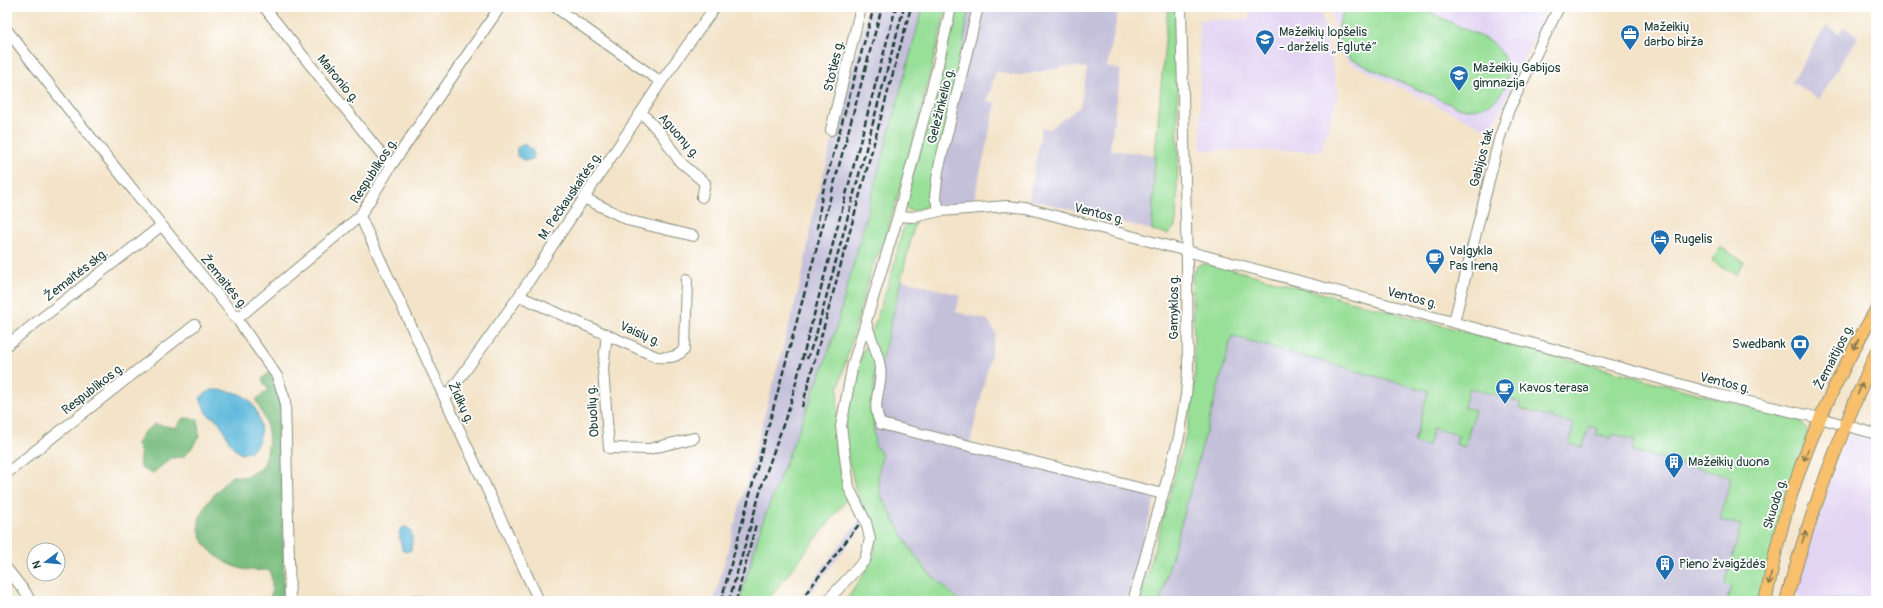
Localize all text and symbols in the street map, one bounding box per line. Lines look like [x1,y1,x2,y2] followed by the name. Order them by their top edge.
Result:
[1644,19,1703,50] place label: Mažeikių darbo birža
[1619,23,1641,51] office icon: Mažeikių darbo birža
[1279,24,1377,55] place label: Mažeikių lopšelis - darželis „Eglutė“
[1254,28,1276,56] school or university icon: Mažeikių lopšelis - darželis „Eglutė“
[820,39,848,93] street label: Stoties g.
[314,52,362,106] street label: Maironio g.
[1473,60,1561,91] place label: Mažeikių Gabijos gimnazija
[1448,64,1470,92] school or university icon: Mažeikių Gabijos gimnazija
[924,67,958,145] street label: Geležinkelio g.
[655,110,703,162] street label: Aguonų g.
[1466,125,1498,189] street label: Gabijos tak.
[347,135,401,207] street label: Respublikos g.
[535,149,605,243] street label: M. Pečkauskaitės g.
[1072,200,1126,228] street label: Ventos g.
[1649,228,1671,256] hotel icon: Rugelis
[1674,231,1712,247] place label: Rugelis
[1449,243,1499,274] place label: Valgykla Pas Ireną
[41,245,111,305] street label: Žemaitės skg.
[1424,247,1446,275] cafe icon: Valgykla Pas Ireną
[197,251,251,313] street label: Žemaitės g.
[1166,274,1182,340] street label: Gamyklos g.
[1385,284,1439,312] street label: Ventos g.
[617,318,663,350] street label: Vaisių g.
[1811,322,1857,392] street label: Žemaitijos g.
[1789,333,1811,361] bank icon: Swedbank
[1732,336,1787,352] place label: Swedbank
[1852,338,1859,350] one-way arrow
[59,360,127,418] street label: Respublikos g.
[1698,369,1752,397] street label: Ventos g.
[1494,377,1516,405] cafe icon: Kavos terasa
[444,379,478,427] street label: Židikų g.
[1519,380,1589,396] place label: Kavos terasa
[1857,383,1864,395] one-way arrow
[583,384,603,438] street label: Obuolių g.
[1802,448,1809,461] one-way arrow
[1663,451,1685,479] building icon: Mažeikių duona
[1688,454,1769,470] place label: Mažeikių duona
[1760,477,1790,531] street label: Skuodo g.
[1801,530,1808,543] one-way arrow
[26,542,66,582] north arrow
[1654,553,1676,581] building icon: Pieno žvaigždės
[1679,556,1766,572] place label: Pieno žvaigždės
[29,559,44,570] text: N
[1766,573,1774,586] one-way arrow

